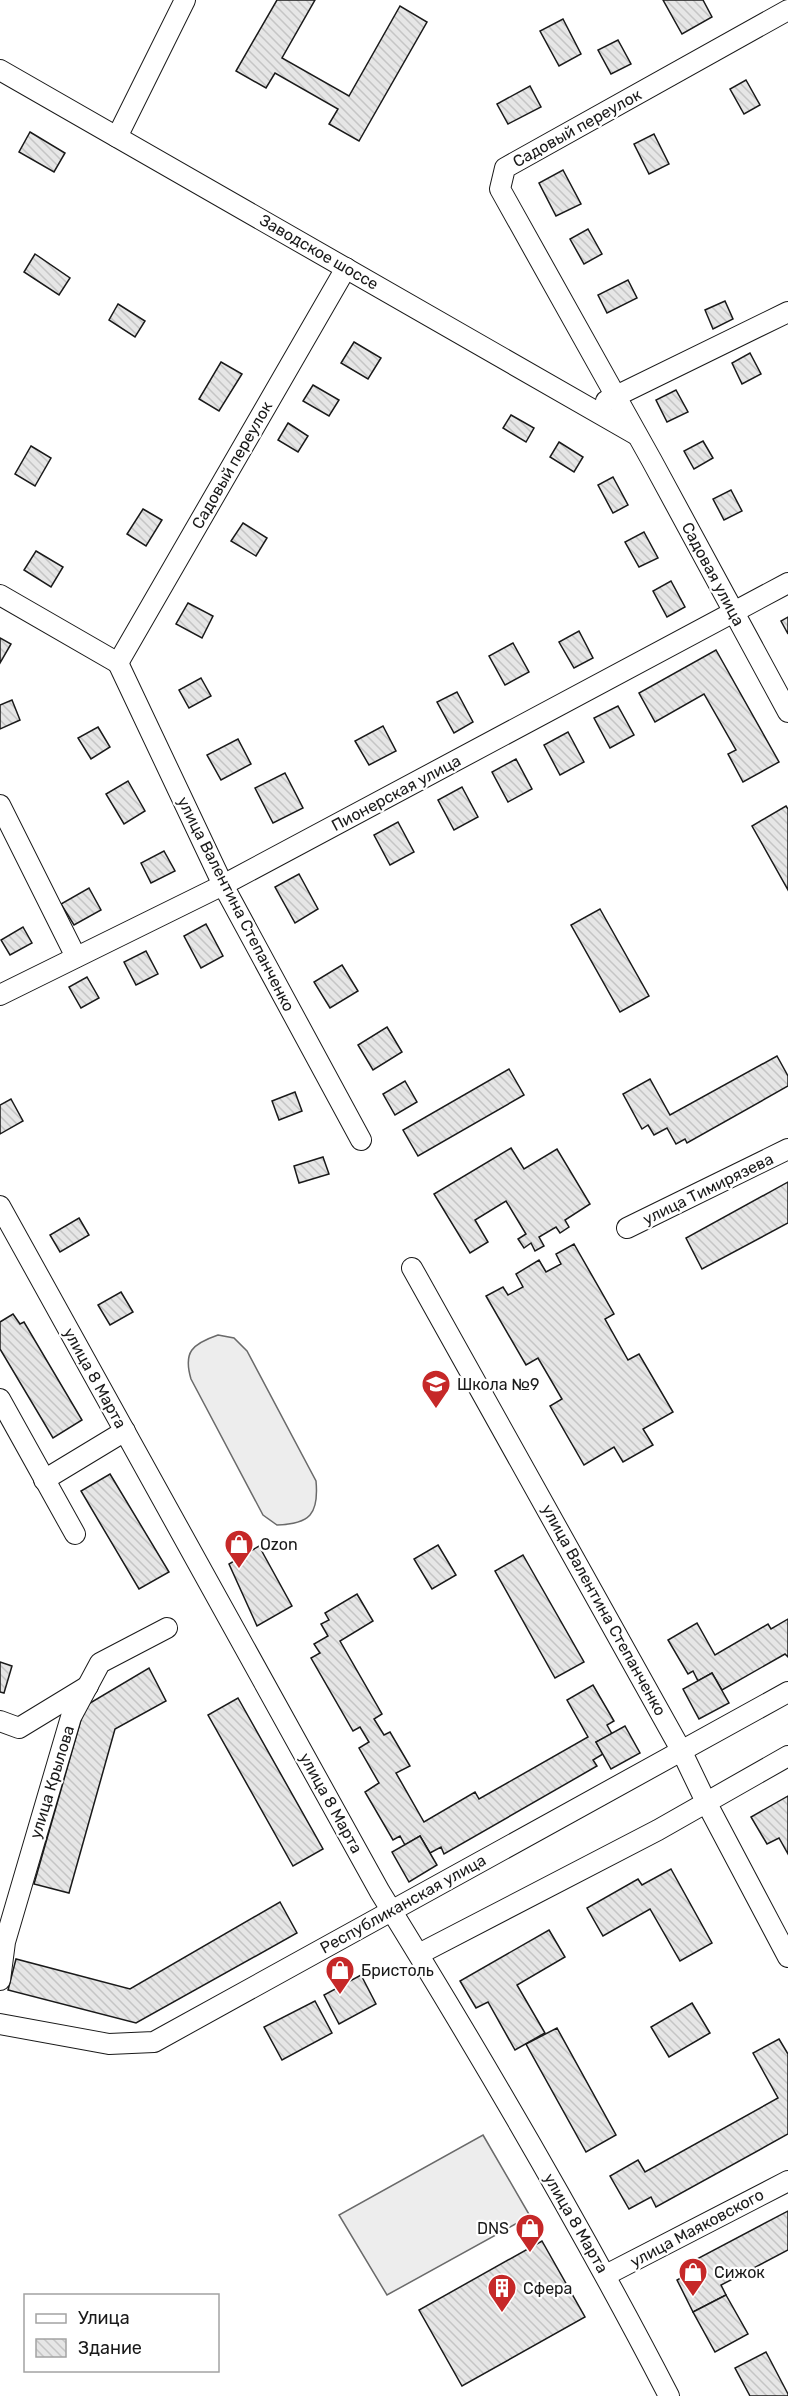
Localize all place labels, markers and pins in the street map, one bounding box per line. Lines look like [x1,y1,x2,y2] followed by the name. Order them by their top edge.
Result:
[420,1368,452,1410] school or university icon: Школа №9
[457,1375,540,1394] place label: Школа №9
[223,1528,255,1570] shop icon: Ozon
[260,1535,298,1554] place label: Ozon
[324,1954,356,1996] shop icon: Бристоль
[361,1961,434,1980] place label: Бристоль
[514,2212,546,2254] shop icon: DNS
[477,2219,509,2238] place label: DNS
[677,2256,709,2298] shop icon: Сижок
[714,2263,765,2282] place label: Сижок
[486,2272,518,2314] building icon: Сфера
[523,2279,572,2298] place label: Сфера

